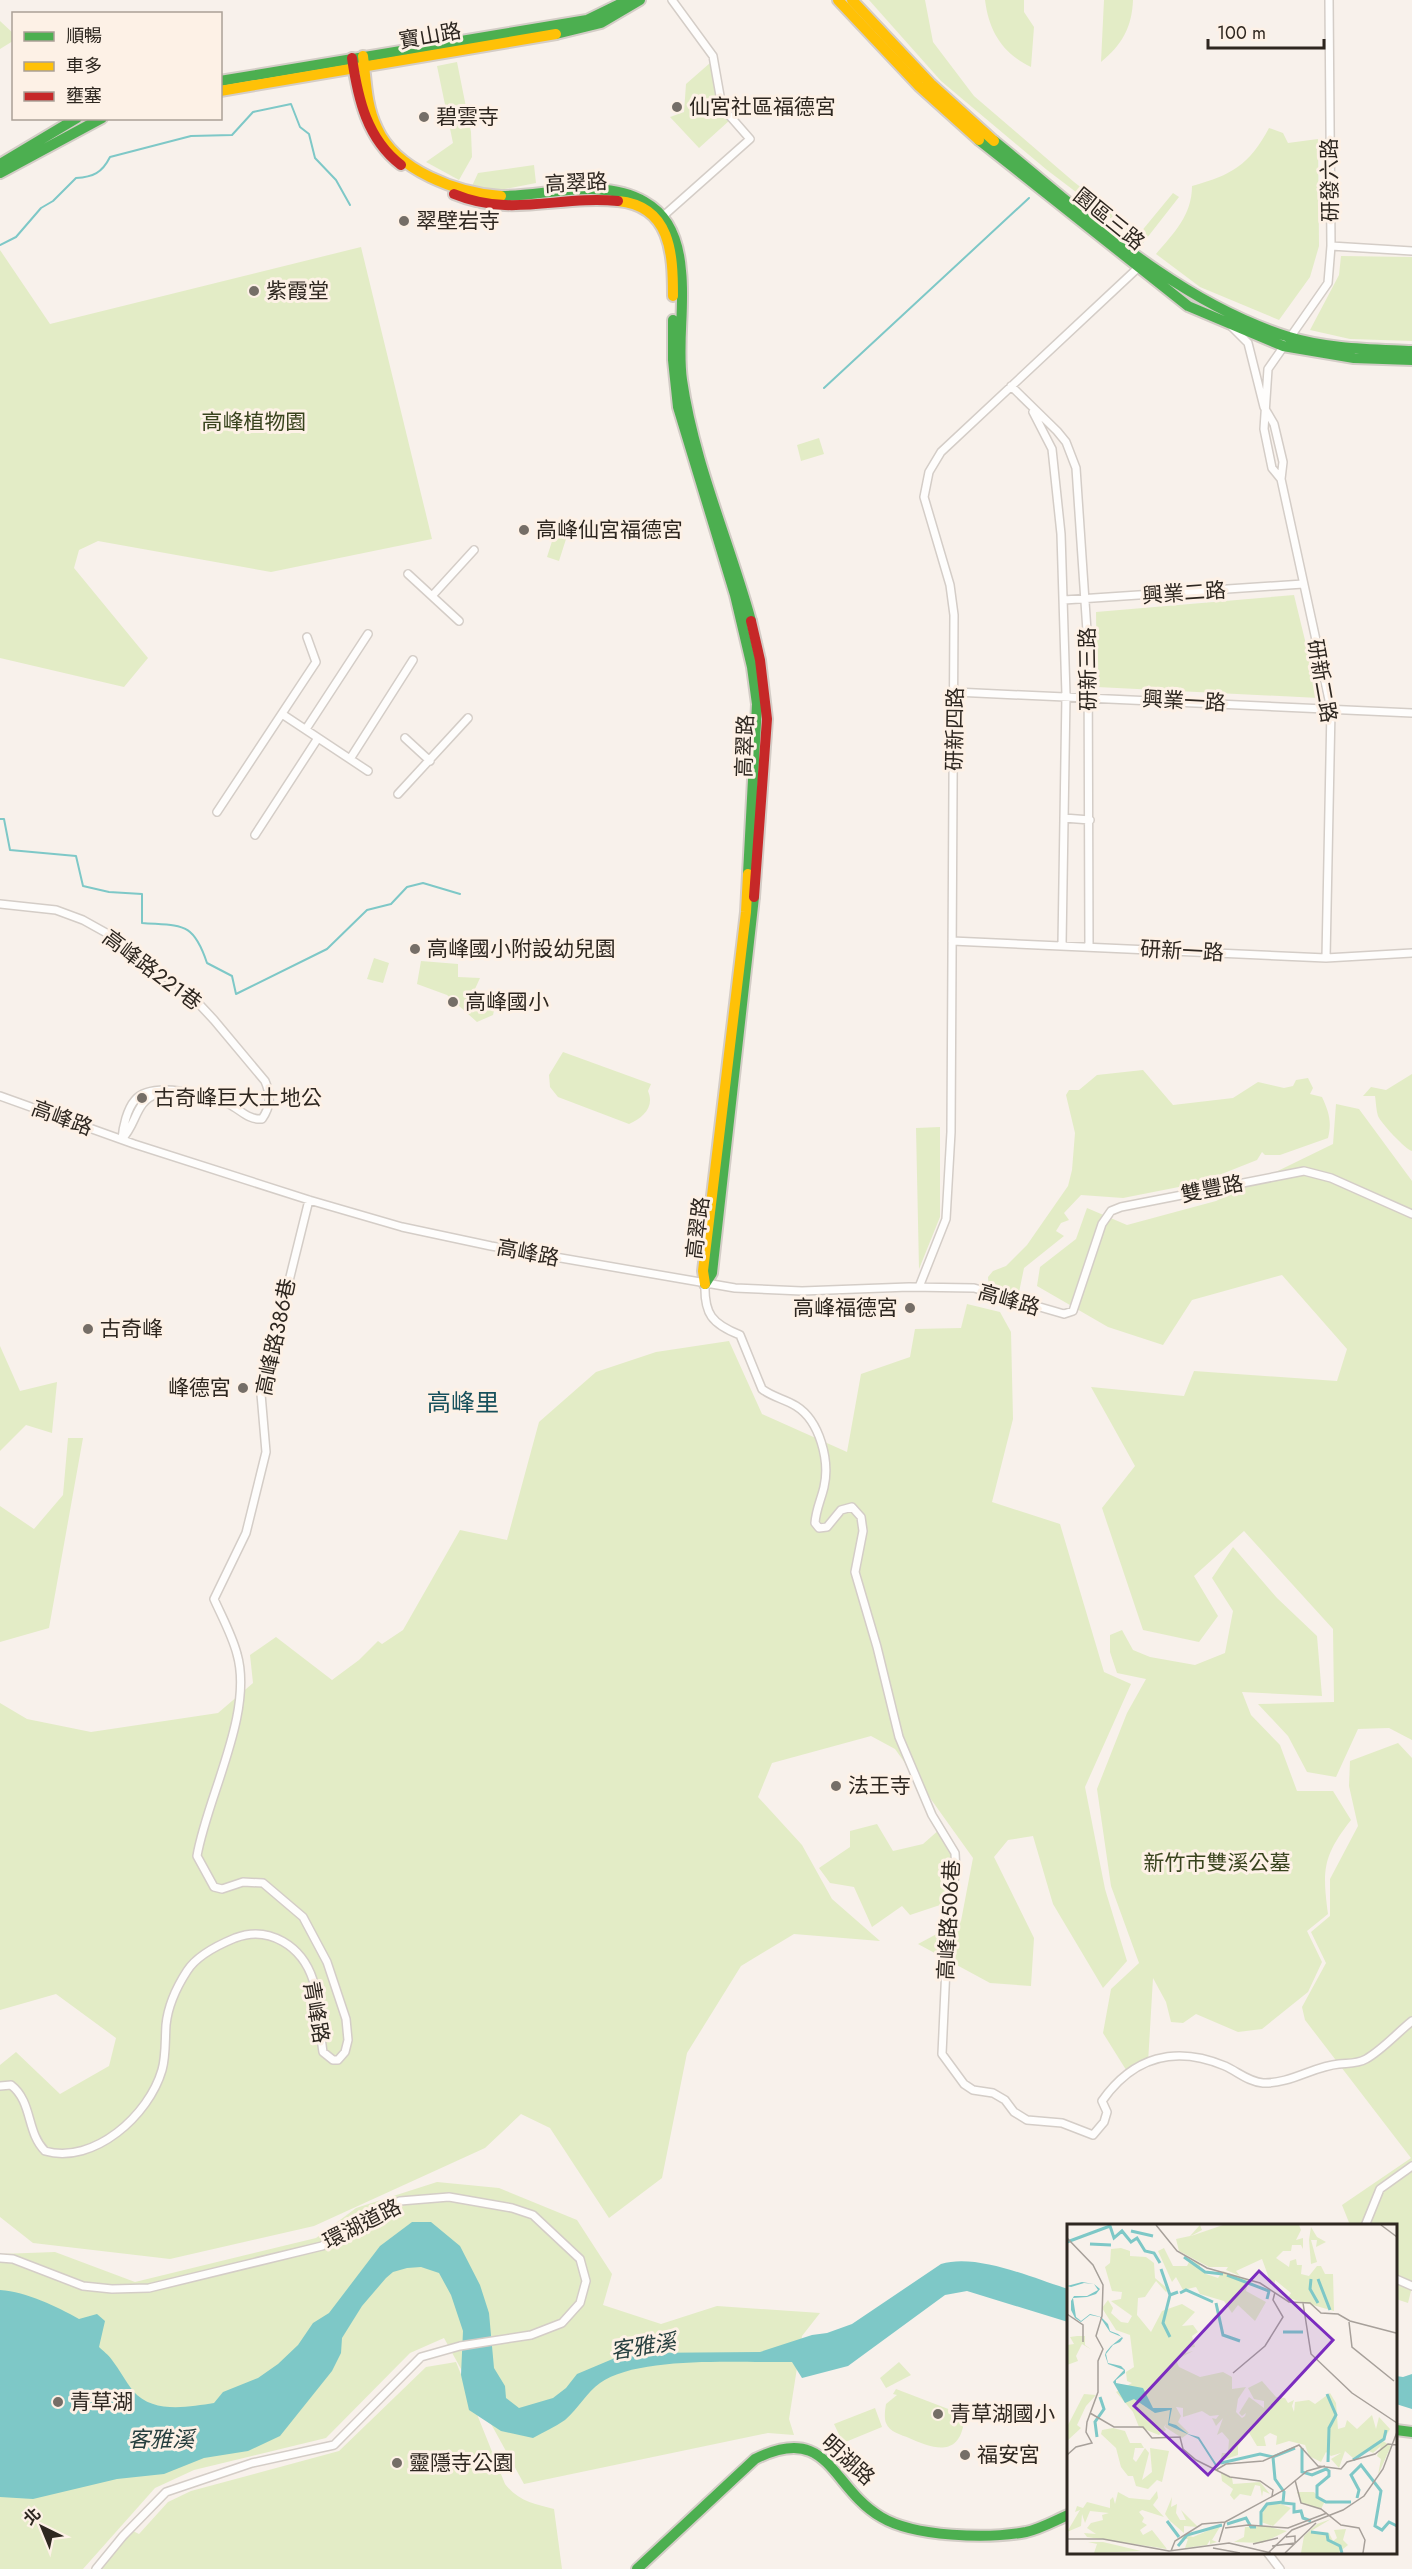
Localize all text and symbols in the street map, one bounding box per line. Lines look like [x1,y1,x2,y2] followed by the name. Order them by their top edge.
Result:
[12,12,222,120] legend
[1208,12,1324,50] scale bar
[396,16,464,56] street label: 寶山路
[1217,20,1266,46] text: 100 m
[66,23,102,49] text: 順暢
[66,53,102,79] text: 車多
[66,83,102,109] text: 壅塞
[689,92,836,122] place label: 仙宮社區福德宮
[670,100,684,114] marker: 仙宮社區福德宮
[436,102,499,132] place label: 碧雲寺
[417,110,431,124] marker: 碧雲寺
[1314,138,1346,222] street label: 研發六路
[544,166,608,200] street label: 高翠路
[1067,181,1151,257] street label: 園區三路
[416,206,500,236] place label: 翠壁岩寺
[397,214,411,228] marker: 翠壁岩寺
[266,276,329,306] place label: 紫霞堂
[247,284,261,298] marker: 紫霞堂
[202,407,307,437] park label: 高峰植物園
[536,515,683,545] place label: 高峰仙宮福德宮
[517,523,531,537] marker: 高峰仙宮福德宮
[1141,575,1227,611] street label: 興業二路
[1072,627,1104,711] street label: 研新三路
[1300,637,1344,725] street label: 研新二路
[1141,684,1227,718] street label: 興業一路
[939,687,971,771] street label: 研新四路
[729,714,761,778] street label: 高翠路
[96,923,208,1017] street label: 高峰路221巷
[427,934,616,964] place label: 高峰國小附設幼兒園
[1139,934,1225,968] street label: 研新一路
[408,942,422,956] marker: 高峰國小附設幼兒園
[465,987,549,1017] place label: 高峰國小
[446,995,460,1009] marker: 高峰國小
[154,1083,322,1113] place label: 古奇峰巨大土地公
[135,1091,149,1105] marker: 古奇峰巨大土地公
[27,1093,97,1143] street label: 高峰路
[1178,1168,1246,1210] street label: 雙豐路
[679,1195,717,1261] street label: 高翠路
[494,1232,562,1274] street label: 高峰路
[249,1276,303,1398] street label: 高峰路386巷
[975,1277,1043,1323] street label: 高峰路
[793,1293,898,1323] place label: 高峰福德宮
[903,1301,917,1315] marker: 高峰福德宮
[100,1314,163,1344] place label: 古奇峰
[81,1322,95,1336] marker: 古奇峰
[168,1373,231,1403] place label: 峰德宮
[236,1381,250,1395] marker: 峰德宮
[427,1385,499,1420] district label: 高峰里
[848,1771,911,1801] place label: 法王寺
[829,1779,843,1793] marker: 法王寺
[1144,1848,1291,1878] park label: 新竹市雙溪公墓
[931,1859,967,1981] street label: 高峰路506巷
[296,1978,336,2046] street label: 青峰路
[318,2192,406,2256] street label: 環湖道路
[1067,2224,1397,2554] inset map
[608,2325,681,2367] water label: 客雅溪
[70,2387,133,2417] place label: 青草湖
[51,2395,65,2409] marker: 青草湖
[950,2399,1055,2429] place label: 青草湖國小
[931,2407,945,2421] marker: 青草湖國小
[128,2423,197,2455] water label: 客雅溪
[815,2428,881,2492] street label: 明湖路
[977,2440,1040,2470] place label: 福安宮
[409,2448,514,2478] place label: 靈隱寺公園
[958,2448,972,2462] marker: 福安宮
[390,2456,404,2470] marker: 靈隱寺公園
[12,2497,72,2557] north arrow
[18,2503,46,2530] text: 北

